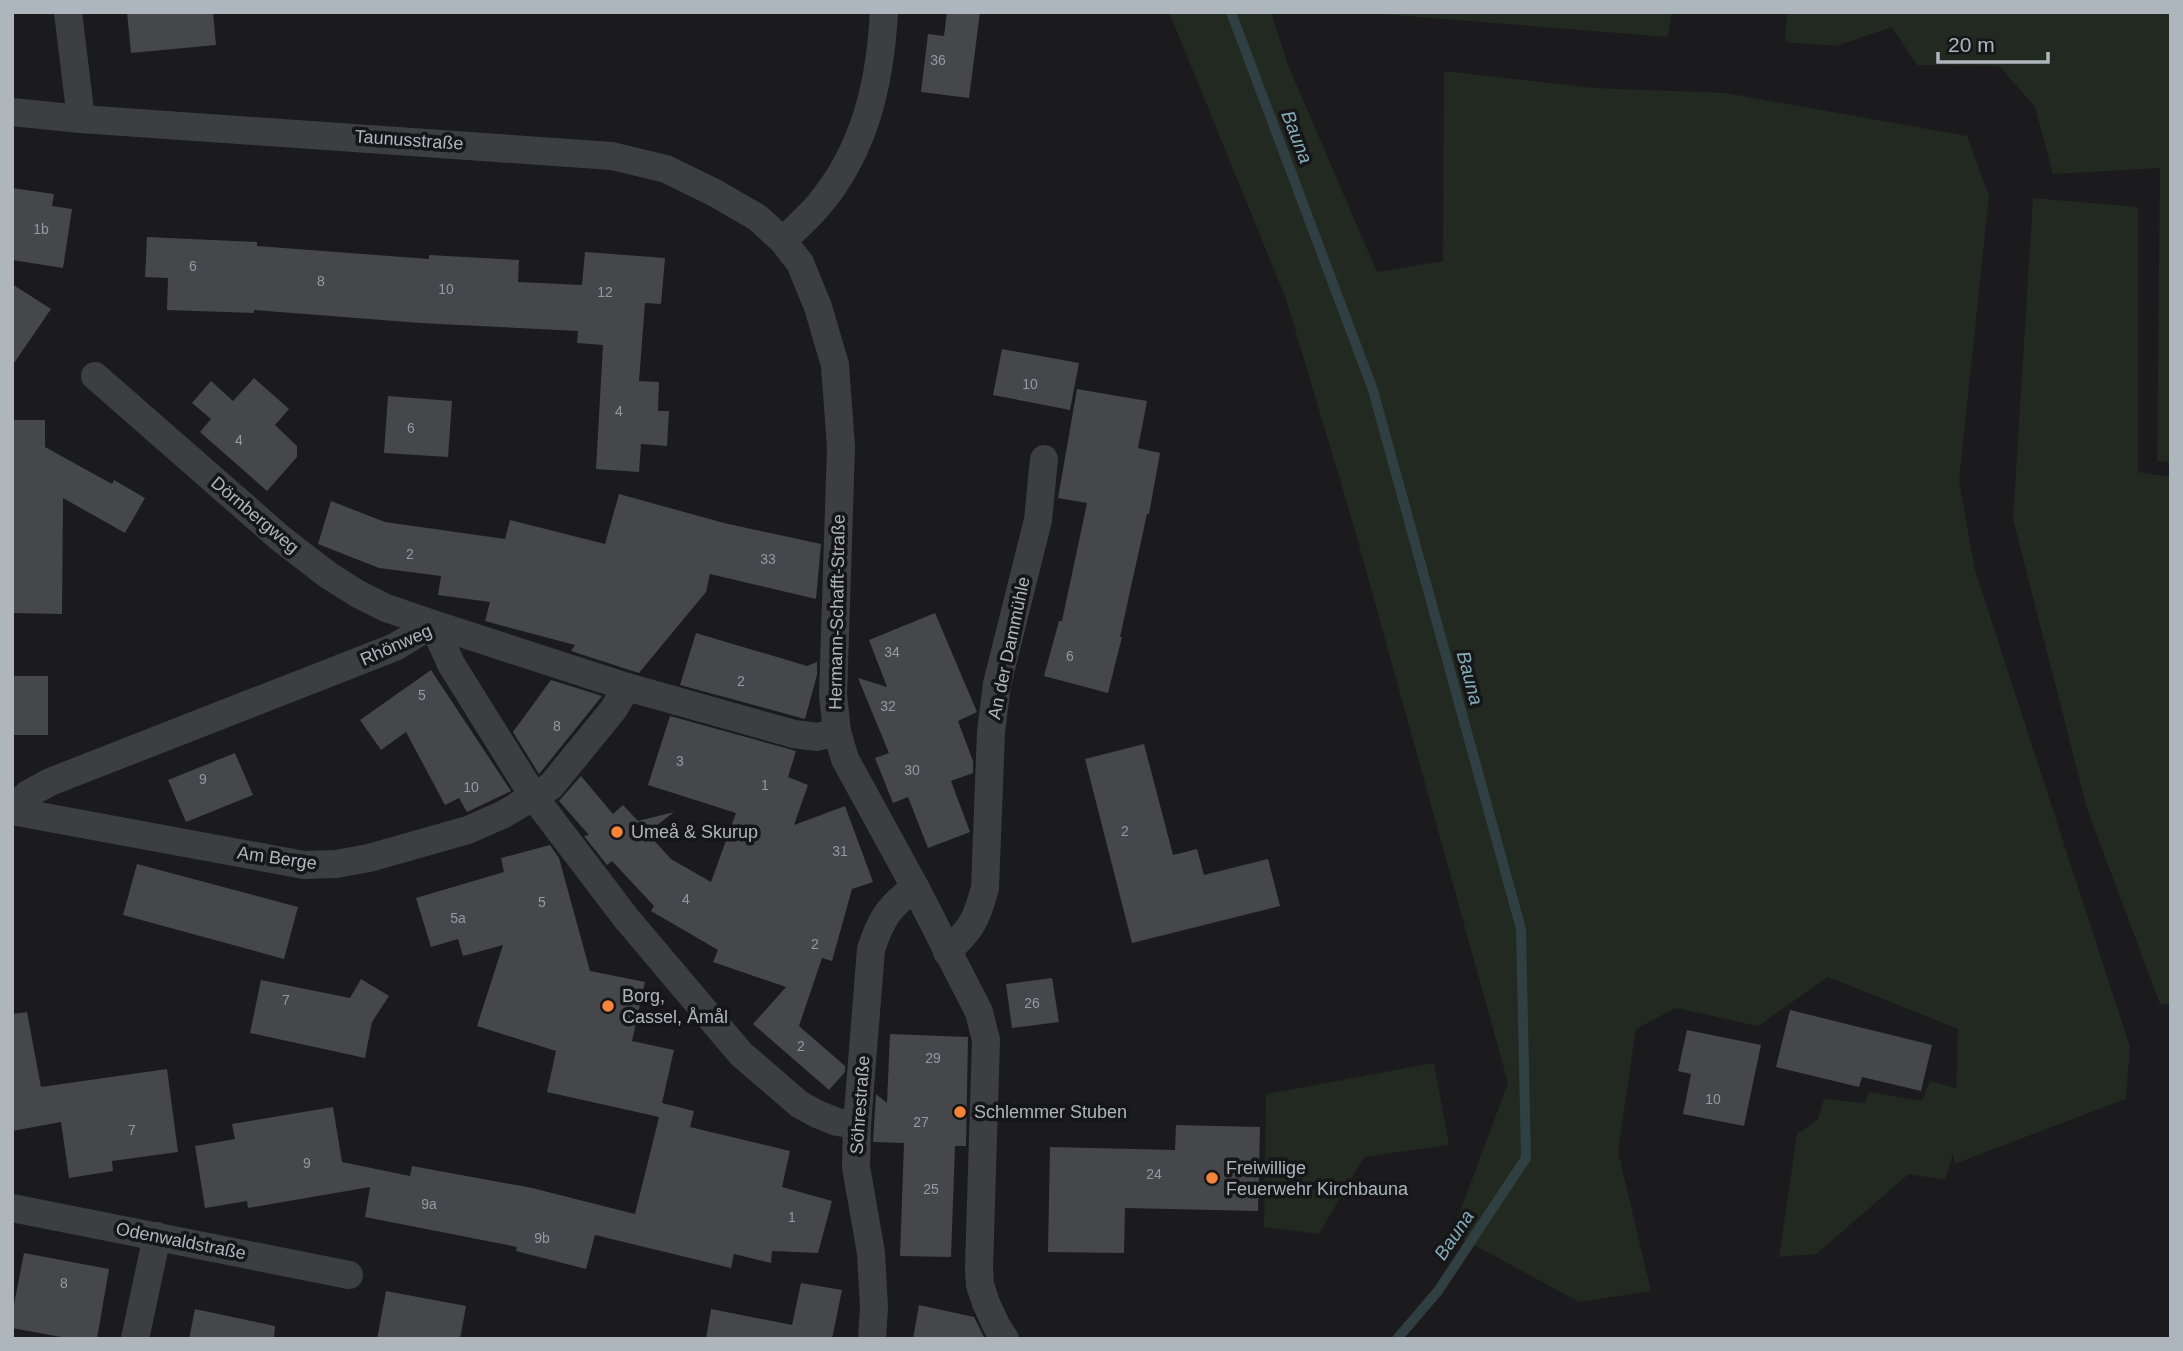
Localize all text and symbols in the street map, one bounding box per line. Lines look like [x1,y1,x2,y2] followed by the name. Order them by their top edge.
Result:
[1938,21,2048,65] scale bar
[1948,33,1995,56] text: 20 m
[930,52,946,68] house number: 36
[1277,108,1317,166] water label: Bauna
[354,126,464,154] street label: Taunusstraße
[33,221,49,237] house number: 1b
[189,258,197,274] house number: 6
[317,273,325,289] house number: 8
[438,281,454,297] house number: 10
[597,284,613,300] house number: 12
[1022,376,1038,392] house number: 10
[615,403,623,419] house number: 4
[407,420,415,436] house number: 6
[235,432,243,448] house number: 4
[207,473,303,557] street label: Dörnbergweg
[825,514,849,710] street label: Hermann-Schafft-Straße
[406,546,414,562] house number: 2
[760,551,776,567] house number: 33
[984,575,1034,721] street label: An der Dammühle
[357,620,435,670] street label: Rhönweg
[884,644,900,660] house number: 34
[1066,648,1074,664] house number: 6
[1453,649,1487,707] water label: Bauna
[737,673,745,689] house number: 2
[418,687,426,703] house number: 5
[880,698,896,714] house number: 32
[553,718,561,734] house number: 8
[676,753,684,769] house number: 3
[904,762,920,778] house number: 30
[199,771,207,787] house number: 9
[761,777,769,793] house number: 1
[463,779,479,795] house number: 10
[631,822,758,842] place label: Umeå & Skurup
[1121,823,1129,839] house number: 2
[609,824,625,840] marker: Umeå & Skurup
[236,843,318,873] street label: Am Berge
[832,843,848,859] house number: 31
[682,891,690,907] house number: 4
[538,894,546,910] house number: 5
[450,910,466,926] house number: 5a
[811,936,819,952] house number: 2
[622,986,728,1027] place label: Borg, Cassel, Åmål
[282,992,290,1008] house number: 7
[1024,995,1040,1011] house number: 26
[600,998,616,1014] marker: Borg, Cassel, Åmål
[797,1038,805,1054] house number: 2
[925,1050,941,1066] house number: 29
[847,1055,873,1155] street label: Söhrestraße
[1705,1091,1721,1107] house number: 10
[974,1102,1127,1122] place label: Schlemmer Stuben
[952,1104,968,1120] marker: Schlemmer Stuben
[913,1114,929,1130] house number: 27
[128,1122,136,1138] house number: 7
[303,1155,311,1171] house number: 9
[1226,1158,1409,1199] place label: Freiwillige Feuerwehr Kirchbauna
[1146,1166,1162,1182] house number: 24
[1204,1170,1220,1186] marker: Freiwillige Feuerwehr Kirchbauna
[923,1181,939,1197] house number: 25
[421,1196,437,1212] house number: 9a
[1430,1206,1478,1264] water label: Bauna
[788,1209,796,1225] house number: 1
[114,1219,248,1263] street label: Odenwaldstraße
[534,1230,550,1246] house number: 9b
[60,1275,68,1291] house number: 8

